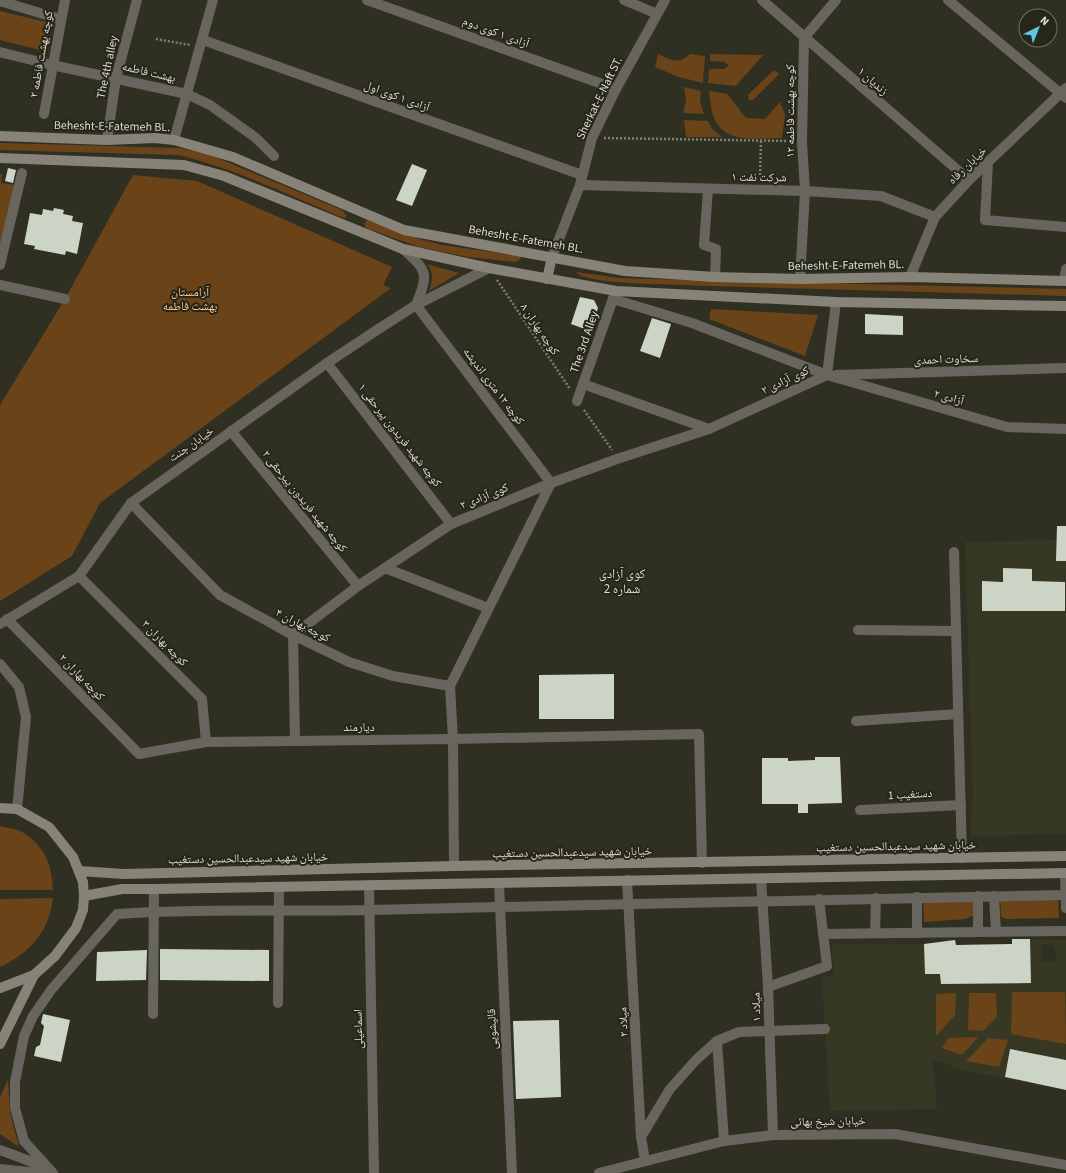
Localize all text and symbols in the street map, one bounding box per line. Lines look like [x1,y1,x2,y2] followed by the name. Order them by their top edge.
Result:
[1018,8,1058,48] north arrow
[25,9,58,99] street label: کوچه بهشت فاطمه ۲
[460,13,532,53] street label: آزادی ۱ کوی دوم
[1037,13,1052,29] text: N
[93,34,123,100] street label: The 4th alley
[572,54,627,142] street label: Sherkat-E-Naft ST.
[120,58,177,87] street label: بهشت فاطمه
[854,63,892,100] street label: زندیان ۱
[782,64,799,158] street label: کوچه بهشت فاطمه ۱۲
[362,77,433,117] street label: آزادی ۱ کوی اول
[54,117,170,136] street label: Behesht-E-Fatemeh BL.
[944,142,991,188] street label: خیابان رفاه
[731,169,787,186] street label: شرکت نفت ۱
[467,221,585,258] street label: Behesht-E-Fatemeh BL.
[788,256,904,275] street label: Behesht-E-Fatemeh BL.
[163,284,217,315] park label: آرامستان بهشت فاطمه
[516,300,563,359] street label: کوچه بهاران ۸
[566,308,603,375] street label: The 3rd Alley
[459,344,528,429] street label: کوچه ۱۲ متری اندیشه
[913,350,979,369] street label: سخاوت احمدی
[759,362,812,399] street label: کوی آزادی ۲
[354,380,445,491] street label: کوچه شهید فریدون پیرحقی ۱
[932,385,967,410] street label: آزادی ۲
[165,422,218,466] street label: خیابان جنت
[258,447,351,556] street label: کوچه شهید فریدون پیرحقی ۲
[457,479,511,514] street label: کوی آزادی ۲
[599,565,646,598] district label: کوی آزادی شماره 2
[273,604,333,646] street label: کوچه بهاران ۴
[138,616,192,670] street label: کوچه بهاران ۳
[55,650,108,705] street label: کوچه بهاران ۲
[343,719,375,736] street label: دیارمند
[887,785,933,804] street label: دستغیب 1
[816,837,977,856] street label: خیابان شهید سیدعبدالحسین دستغیب
[492,843,653,862] street label: خیابان شهید سیدعبدالحسین دستغیب
[168,849,329,868] street label: خیابان شهید سیدعبدالحسین دستغیب
[747,992,766,1022] street label: میلاد ۱
[614,1007,633,1037] street label: میلاد ۲
[483,1008,502,1050] street label: قالیشویی
[350,1009,367,1049] street label: اسماعیلی
[790,1112,866,1131] street label: خیابان شیخ بهائی

